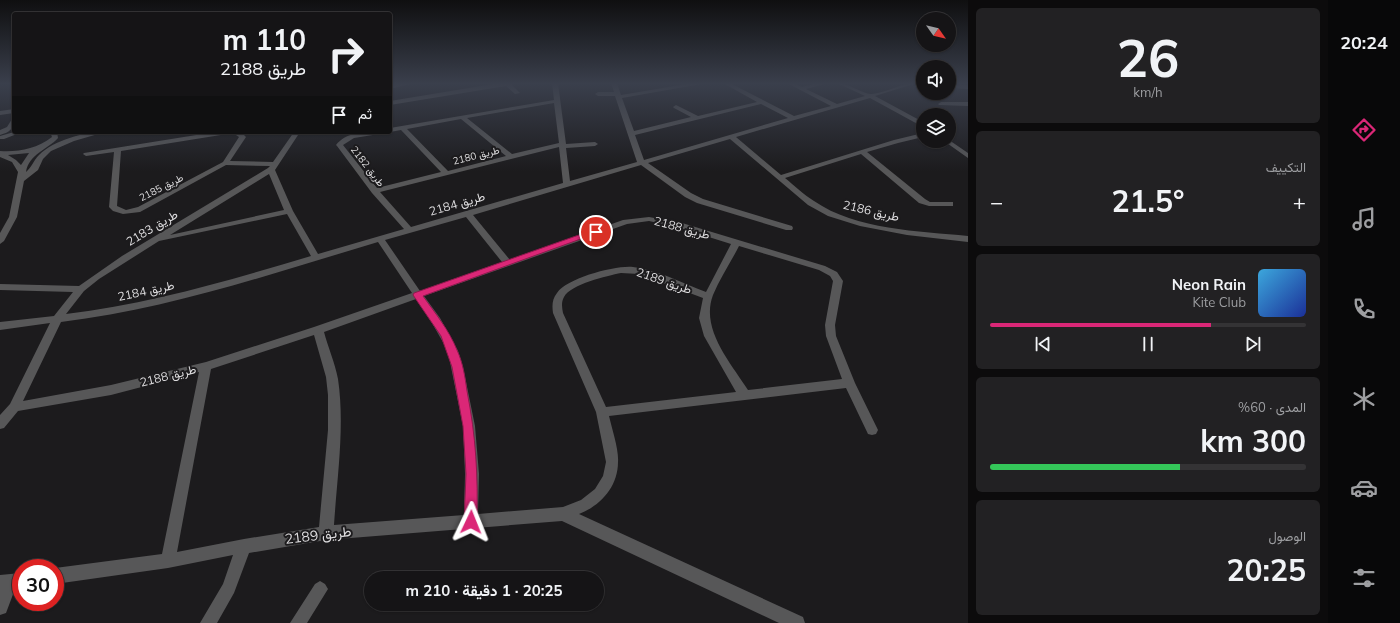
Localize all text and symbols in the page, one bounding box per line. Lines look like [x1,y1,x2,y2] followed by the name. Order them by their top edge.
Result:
[916,12,956,52] north arrow
[916,12,956,148] map controls
[223,22,306,57] text: 110 m
[1117,25,1179,90] text: 26
[320,28,372,80] icon: right
[1340,31,1388,54] text: 20:24
[220,57,306,80] text: طريق 2188
[916,60,956,100] button: sound
[1133,84,1163,100] text: km/h
[328,104,350,126] icon: arrive
[358,104,372,123] text: ثم
[916,108,956,148] button: layers
[1350,116,1378,144] icon: directions
[348,143,388,190] street label: طريق 2182
[451,143,501,168] street label: طريق 2180
[1266,159,1306,175] text: التكييف
[137,171,186,204] street label: طريق 2185
[1112,182,1184,220] text: 21.5°
[427,188,487,220] street label: طريق 2184
[990,188,1003,216] text: −
[1293,188,1306,216] text: +
[841,197,901,225] street label: طريق 2186
[1350,205,1378,233] icon: music
[123,206,181,250] street label: طريق 2183
[652,213,712,243] street label: طريق 2188
[579,215,613,249] pin
[585,221,607,243] icon: arrive
[634,264,694,298] street label: طريق 2189
[1172,275,1246,294] text: Neon Rain
[116,277,176,305] street label: طريق 2184
[1192,294,1246,310] text: Kite Club
[1350,295,1378,323] icon: phone
[1032,333,1054,355] icon: previous
[1137,333,1159,355] icon: pause
[1242,333,1264,355] icon: next
[138,361,198,391] street label: طريق 2188
[1350,385,1378,413] icon: climate
[1238,399,1306,415] text: المدى · 60%
[1200,422,1306,460] text: 300 km
[1350,474,1378,502] icon: car
[450,501,492,543] position arrow
[284,522,352,548] street label: طريق 2189
[1268,528,1306,544] text: الوصول
[1227,551,1306,589] text: 20:25
[12,559,64,611] speed limit sign: 30
[1350,564,1378,592] icon: filters
[406,581,562,600] text: 20:25 · 1 دقيقة · 210 m

